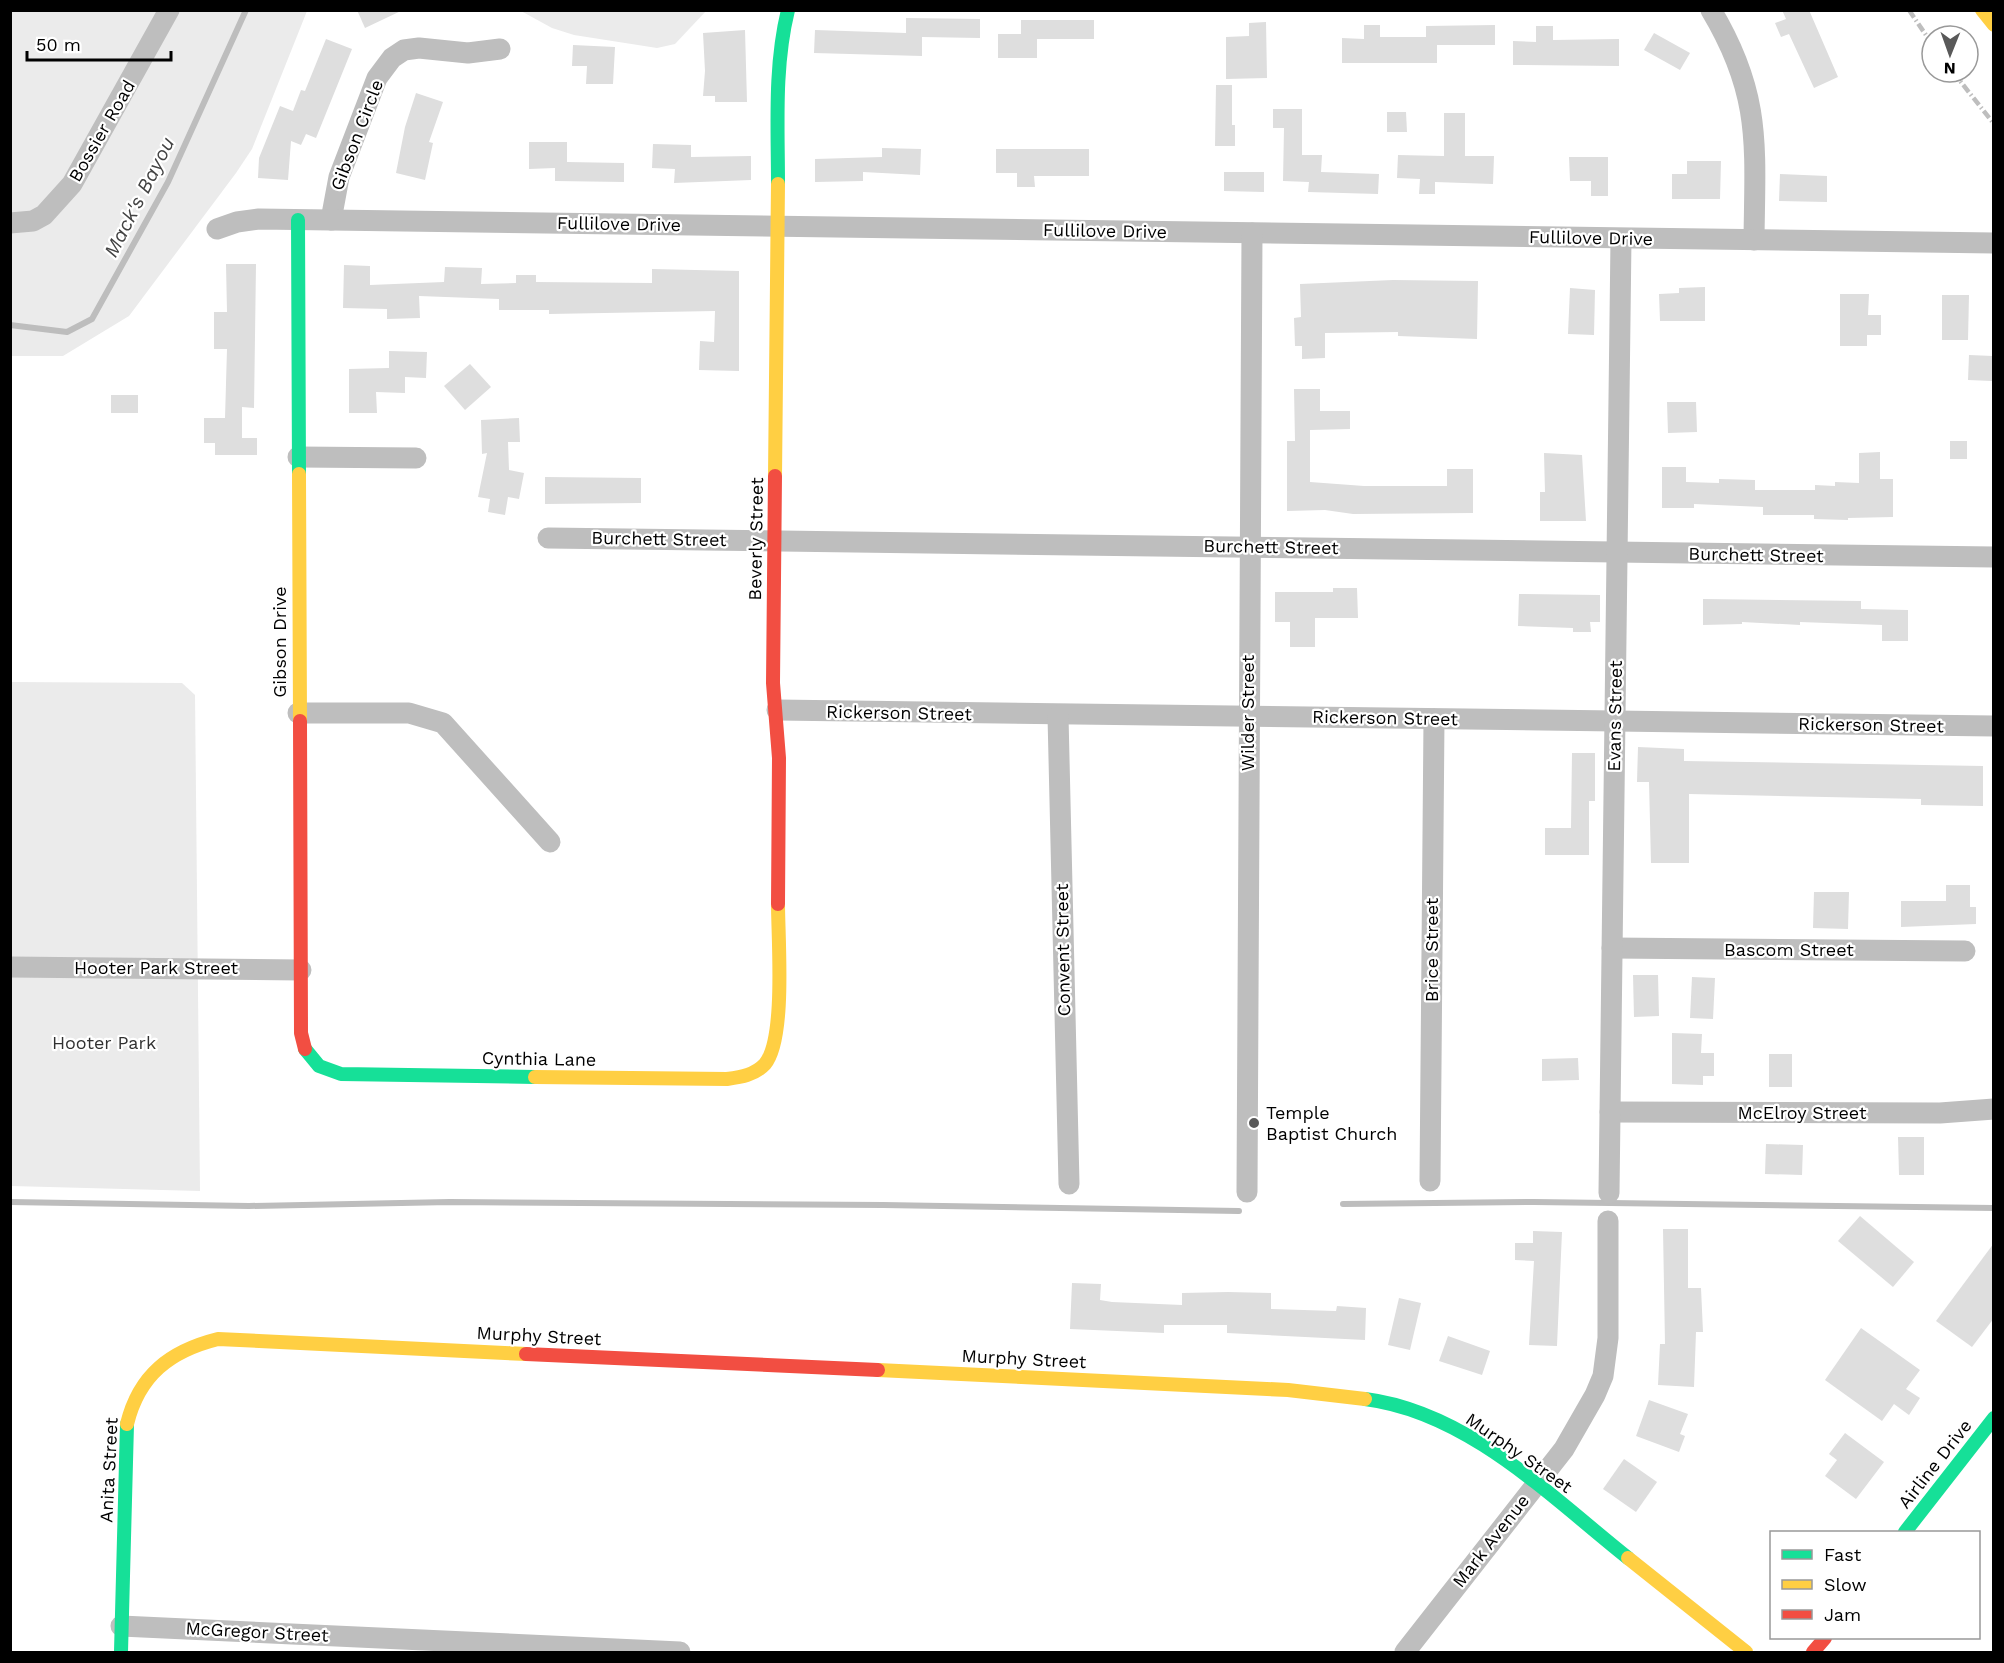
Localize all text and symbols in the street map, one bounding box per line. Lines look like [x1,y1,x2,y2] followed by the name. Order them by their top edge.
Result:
[27,24,171,62] scale bar
[1920,24,1980,84] north arrow
[36,34,81,55] text: 50 m
[1944,59,1956,78] text: N
[64,76,139,185] street label: Bossier Road
[326,77,387,193] street label: Gibson Circle
[98,133,180,261] water label: Mack's Bayou
[557,212,681,235] street label: Fullilove Drive
[1043,219,1167,242] street label: Fullilove Drive
[1529,226,1653,249] street label: Fullilove Drive
[744,477,767,601] street label: Beverly Street
[591,527,727,550] street label: Burchett Street
[1203,535,1339,558] street label: Burchett Street
[1688,543,1824,566] street label: Burchett Street
[269,586,290,698] street label: Gibson Drive
[1237,654,1258,771] street label: Wilder Street
[1603,660,1626,772] street label: Evans Street
[826,701,972,724] street label: Rickerson Street
[1312,706,1458,729] street label: Rickerson Street
[1798,713,1944,736] street label: Rickerson Street
[1051,883,1074,1017] street label: Convent Street
[1421,897,1442,1002] street label: Brice Street
[1724,939,1854,960] street label: Bascom Street
[74,957,239,978] street label: Hooter Park Street
[52,1032,156,1053] park label: Hooter Park
[482,1047,596,1070] street label: Cynthia Lane
[1266,1102,1397,1144] place label: Temple Baptist Church
[1737,1102,1867,1123] street label: McElroy Street
[1247,1116,1261,1130] marker: Temple Baptist Church
[476,1322,602,1349] street label: Murphy Street
[961,1345,1087,1372] street label: Murphy Street
[1462,1408,1577,1497] street label: Murphy Street
[1893,1415,1976,1512] street label: Airline Drive
[95,1416,122,1523] street label: Anita Street
[1448,1490,1533,1591] street label: Mark Avenue
[1770,1531,1980,1639] legend
[1824,1544,1862,1565] text: Fast
[1824,1574,1867,1595] text: Slow
[1824,1604,1861,1625] text: Jam
[185,1617,330,1646] street label: McGregor Street

